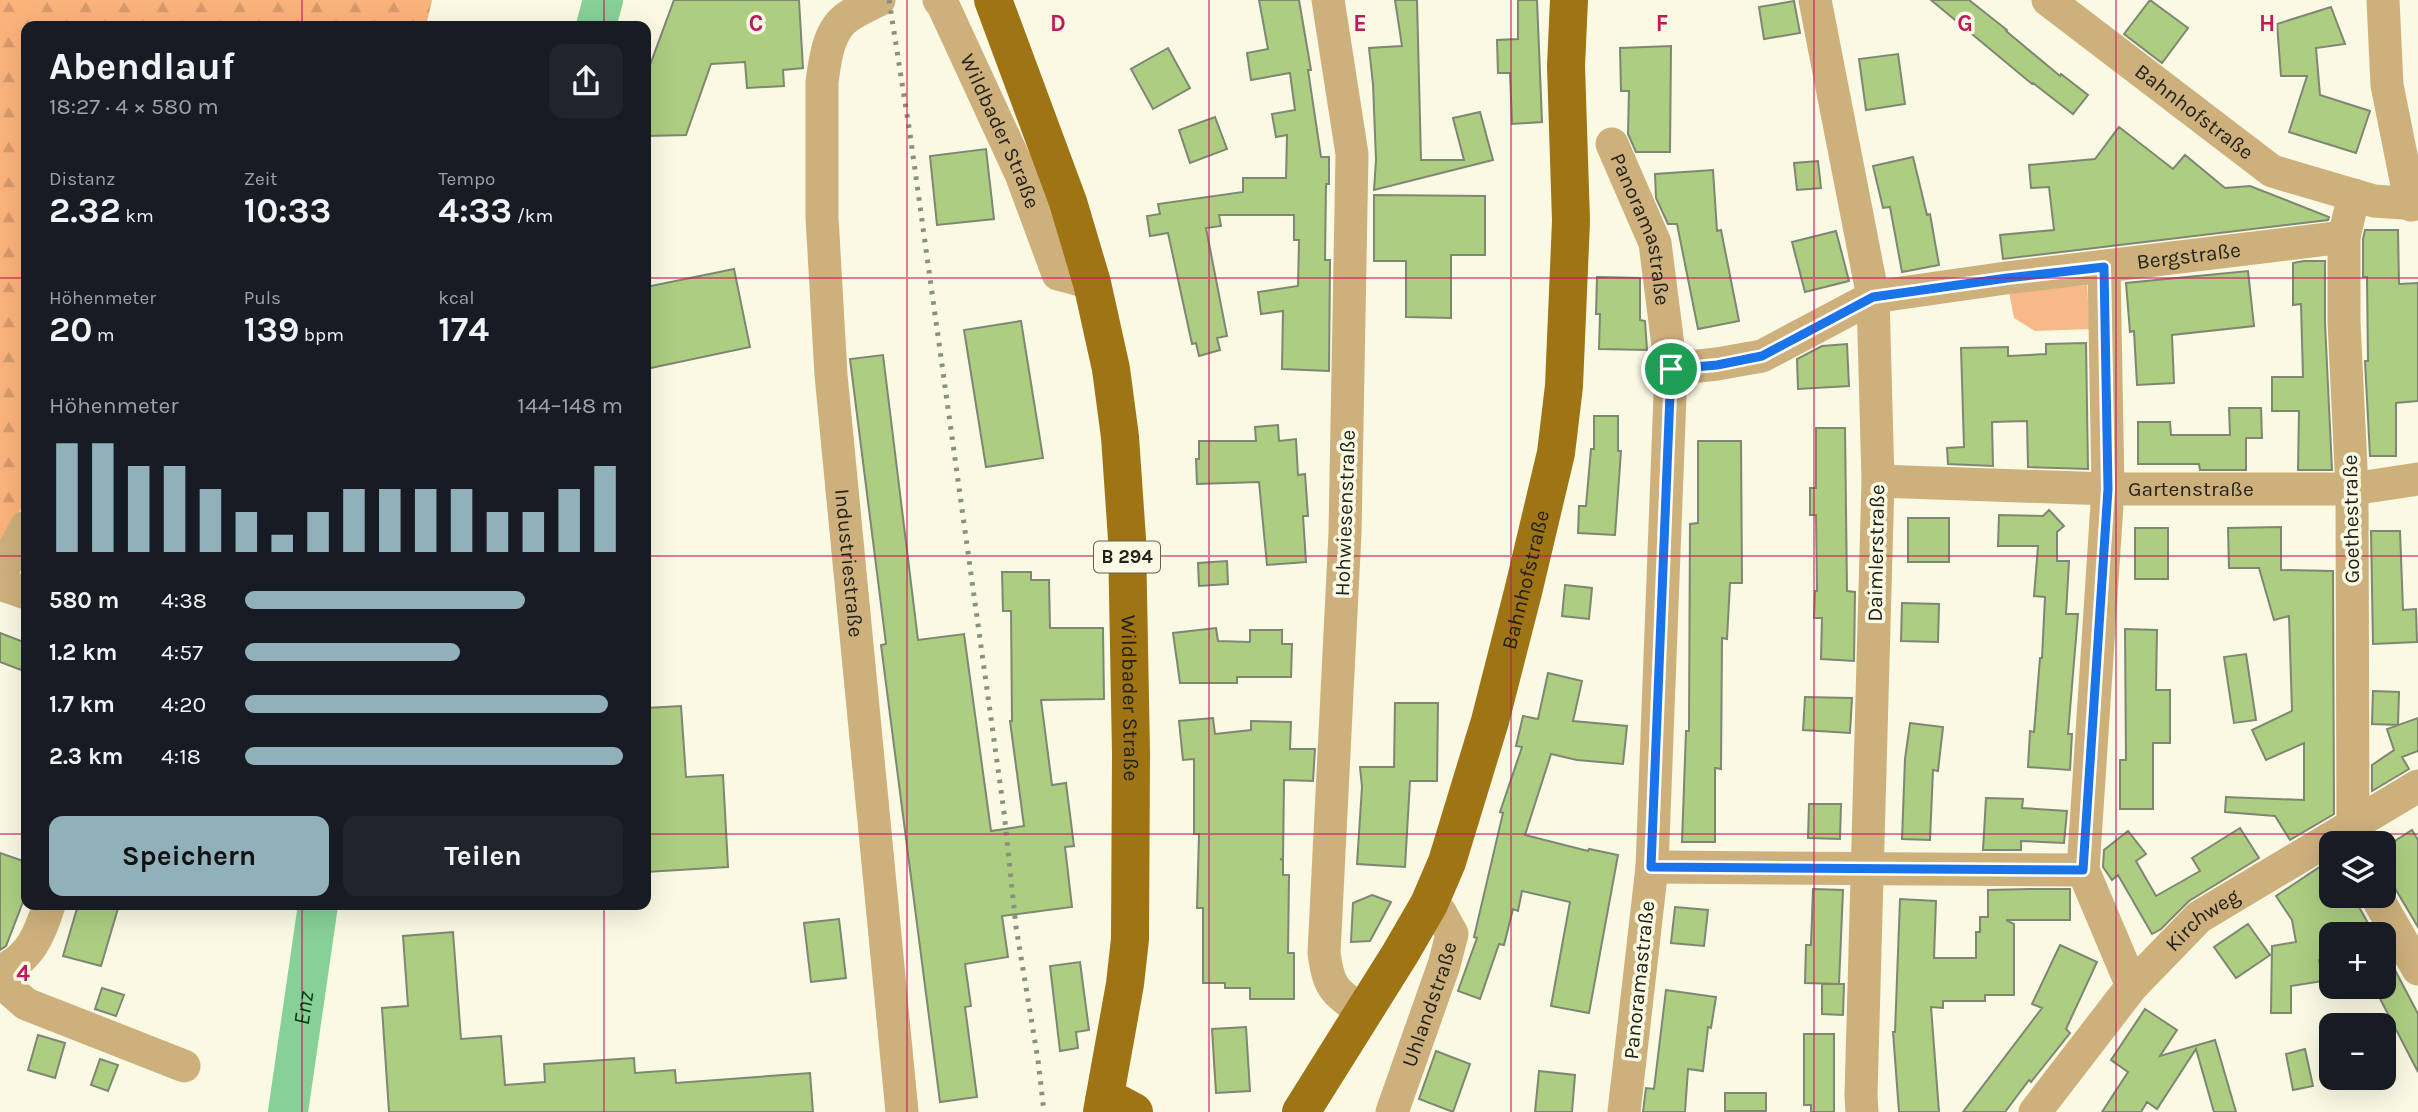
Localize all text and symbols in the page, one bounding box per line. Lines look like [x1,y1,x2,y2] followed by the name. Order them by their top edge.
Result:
[749,10,763,37] text: C
[1050,10,1066,37] text: D
[1353,10,1367,37] text: E
[1656,10,1668,37] text: F
[1957,10,1973,37] text: G
[2259,10,2275,37] text: H
[49,44,235,89] text: Abendlauf
[549,44,623,118] button: share
[955,50,1045,212] street label: Wildbader Straße
[2130,59,2258,164] street label: Bahnhofstraße
[49,93,219,120] text: 18:27 · 4 × 580 m
[1605,150,1675,307] street label: Panoramastraße
[49,168,115,190] text: Distanz
[244,168,277,190] text: Zeit
[438,168,495,190] text: Tempo
[49,190,121,231] text: 2.32
[244,190,331,231] text: 10:33
[438,190,512,231] text: 4:33
[121,205,154,227] text: km
[512,205,553,227] text: /km
[2135,238,2242,274] street label: Bergstraße
[49,287,156,309] text: Höhenmeter
[244,287,281,309] text: Puls
[438,287,475,309] text: kcal
[49,309,92,350] text: 20
[244,309,299,350] text: 139
[438,309,489,350] text: 174
[92,324,115,346] text: m
[299,324,344,346] text: bpm
[1641,339,1701,399] pin
[1652,350,1690,388] icon: arrive
[49,392,179,419] text: Höhenmeter
[517,392,623,419] text: 144–148 m
[1330,429,1360,597] street label: Hohwiesenstraße
[2338,454,2364,584] street label: Goethestraße
[2128,477,2254,501] street label: Gartenstraße
[1863,484,1889,622] street label: Daimlerstraße
[830,488,868,639] street label: Industriestraße
[1497,508,1554,652] street label: Bahnhofstraße
[1094,542,1160,572] road number: B 294
[49,587,119,614] text: 580 m
[161,587,207,614] text: 4:38
[1116,615,1143,782] street label: Wildbader Straße
[49,639,117,666] text: 1.2 km
[161,639,203,666] text: 4:57
[49,691,115,718] text: 1.7 km
[161,691,206,718] text: 4:20
[49,743,123,770] text: 2.3 km
[161,743,201,770] text: 4:18
[49,816,329,896] button: Speichern
[343,816,623,896] button: Teilen
[2319,831,2396,1090] map controls
[2319,831,2396,908] button: layers
[2160,884,2244,956] street label: Kirchweg
[1619,899,1659,1061] street label: Panoramastraße
[2319,922,2396,999] button: +
[1397,939,1461,1070] street label: Uhlandstraße
[16,960,30,987] text: 4
[287,989,319,1027] water label: Enz
[2319,1013,2396,1090] button: −

